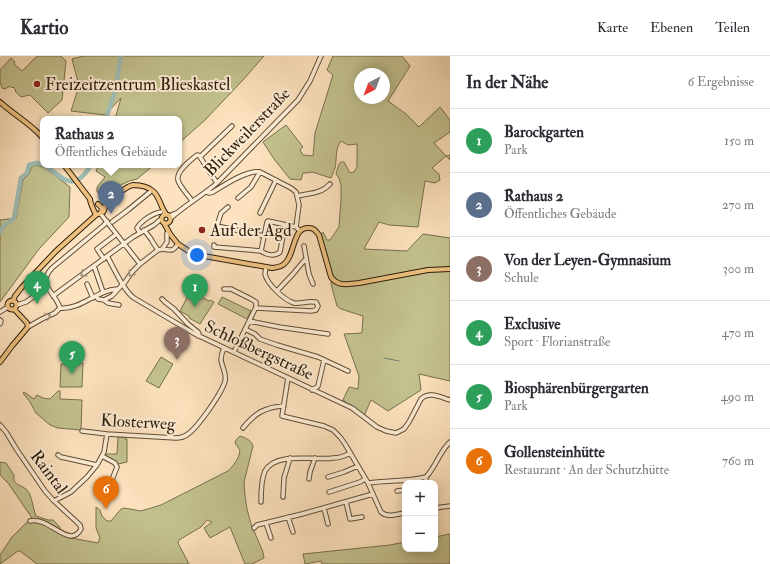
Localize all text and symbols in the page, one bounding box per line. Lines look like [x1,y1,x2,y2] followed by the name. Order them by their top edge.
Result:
[20,16,68,40] text: Kartio
[597,19,628,36] text: Karte
[650,19,693,36] text: Ebenen
[715,19,750,36] text: Teilen
[354,68,390,104] north arrow
[466,72,548,93] text: In der Nähe
[45,74,231,95] place label: Freizeitzentrum Blieskastel
[688,74,754,90] text: 6 Ergebnisse
[32,79,42,89] marker: Freizeitzentrum Blieskastel
[199,83,295,181] street label: Blickweilerstraße
[40,116,182,168] popup
[504,123,584,142] text: Barockgarten
[55,125,114,144] text: Rathaus 2
[477,133,481,149] text: 1
[724,133,754,149] text: 150 m
[504,142,528,158] text: Park
[55,144,167,160] text: Öffentliches Gebäude
[98,181,124,214] pin: 2
[504,187,563,206] text: Rathaus 2
[476,197,482,213] text: 2
[722,197,754,213] text: 270 m
[504,206,616,222] text: Öffentliches Gebäude
[209,220,292,241] place label: Auf der Agd
[197,225,207,235] marker: Auf der Agd
[187,245,207,265] your location
[504,251,671,270] text: Von der Leyen-Gymnasium
[477,261,482,277] text: 3
[723,261,754,277] text: 300 m
[80,269,87,277] one-way arrow
[129,270,136,277] one-way arrow
[504,270,539,286] text: Schule
[24,271,50,304] pin: 4
[182,274,208,307] pin: 1
[44,313,51,321] one-way arrow
[504,315,561,334] text: Exclusive
[201,316,317,384] street label: Schloßbergstraße
[475,325,483,341] text: 4
[722,325,754,341] text: 470 m
[164,327,190,360] pin: 3
[504,334,610,350] text: Sport · Florianstraße
[59,341,85,374] pin: 5
[504,379,649,398] text: Biosphärenbürgergarten
[476,389,482,405] text: 5
[721,389,754,405] text: 490 m
[504,398,528,414] text: Park
[100,410,177,434] street label: Klosterweg
[504,443,605,462] text: Gollensteinhütte
[26,446,73,498] street label: Raintal
[476,453,482,469] text: 6
[722,453,754,469] text: 760 m
[504,462,669,478] text: Restaurant · An der Schutzhütte
[93,476,119,509] pin: 6
[402,480,438,552] map controls
[402,480,438,516] button: +
[402,516,438,552] button: −

